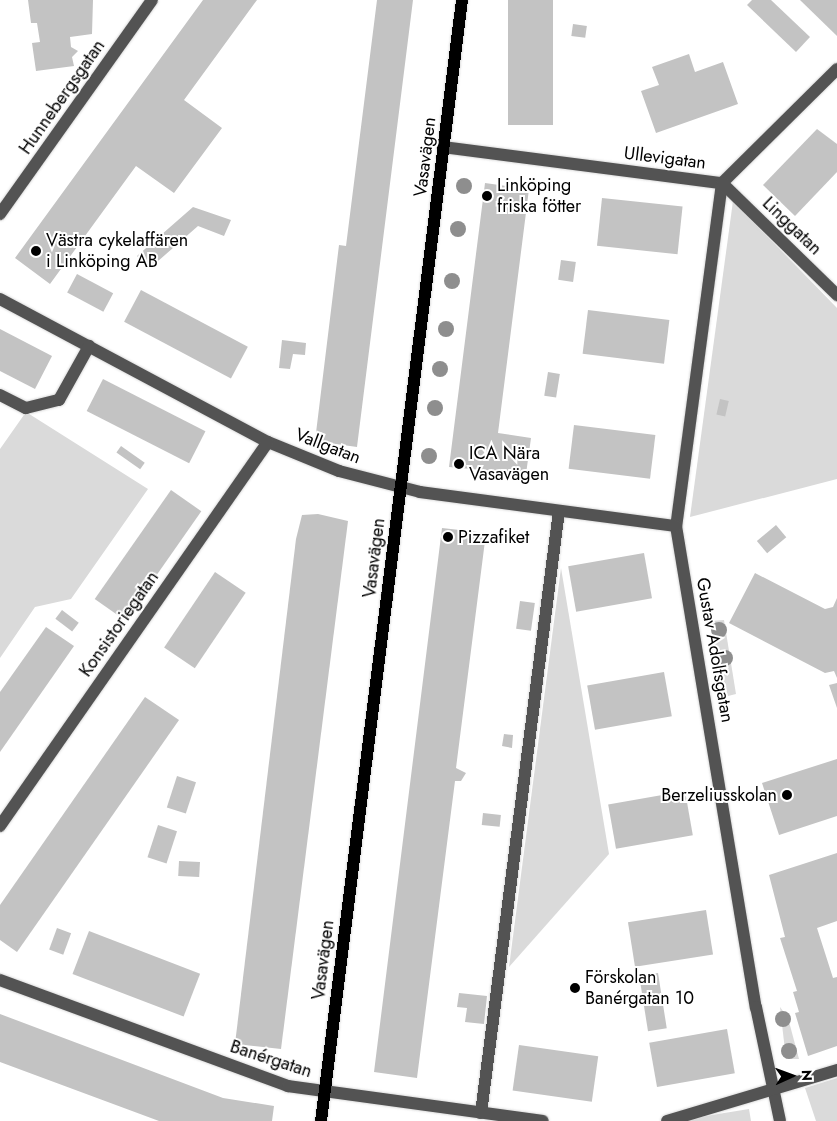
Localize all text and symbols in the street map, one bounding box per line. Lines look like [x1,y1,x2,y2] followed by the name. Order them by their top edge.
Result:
[14,36,110,158] street label: Hunnebergsgatan
[409,116,441,198] street label: Vasavägen
[623,142,707,174] street label: Ullevigatan
[497,175,581,218] place label: Linköping friska fötter
[481,190,493,202] marker: Linköping friska fötter
[758,193,826,259] street label: Linggatan
[46,230,188,272] place label: Västra cykelaffären i Linköping AB
[30,245,42,257] marker: Västra cykelaffären i Linköping AB
[292,424,364,468] street label: Vallgatan
[469,443,549,486] place label: ICA Nära Vasavägen
[453,458,465,470] marker: ICA Nära Vasavägen
[358,517,390,599] street label: Vasavägen
[458,526,529,548] place label: Pizzafiket
[442,531,454,543] marker: Pizzafiket
[75,567,163,681] street label: Konsistoriegatan
[692,576,738,724] street label: Gustav Adolfsgatan
[661,784,777,806] place label: Berzeliusskolan
[781,789,793,801] marker: Berzeliusskolan
[307,919,339,1001] street label: Vasavägen
[585,967,694,1010] place label: Förskolan Banérgatan 10
[569,982,581,994] marker: Förskolan Banérgatan 10
[227,1036,315,1082] street label: Banérgatan
[767,1051,817,1101] north arrow
[797,1070,817,1081] text: N

